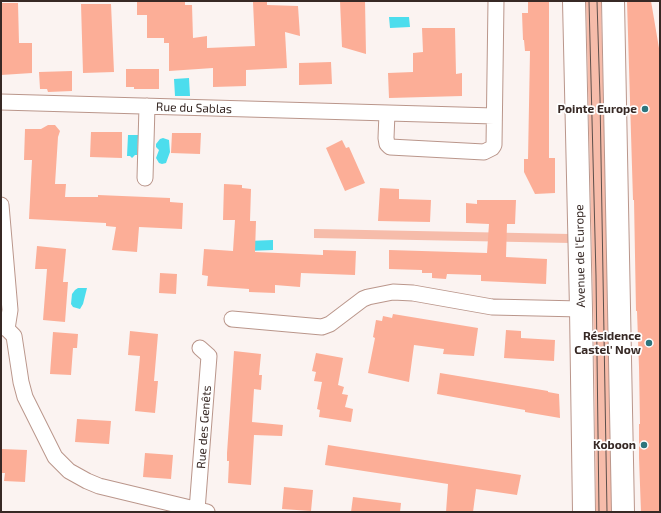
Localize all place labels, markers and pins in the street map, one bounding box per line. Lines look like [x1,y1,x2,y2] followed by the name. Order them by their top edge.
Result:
[558,102,637,116] place label: Pointe Europe
[640,104,650,114] marker: Pointe Europe
[574,329,641,357] place label: Résidence Castel' Now
[644,338,654,348] marker: Résidence Castel' Now
[593,438,636,452] place label: Koboon
[639,440,649,450] marker: Koboon

